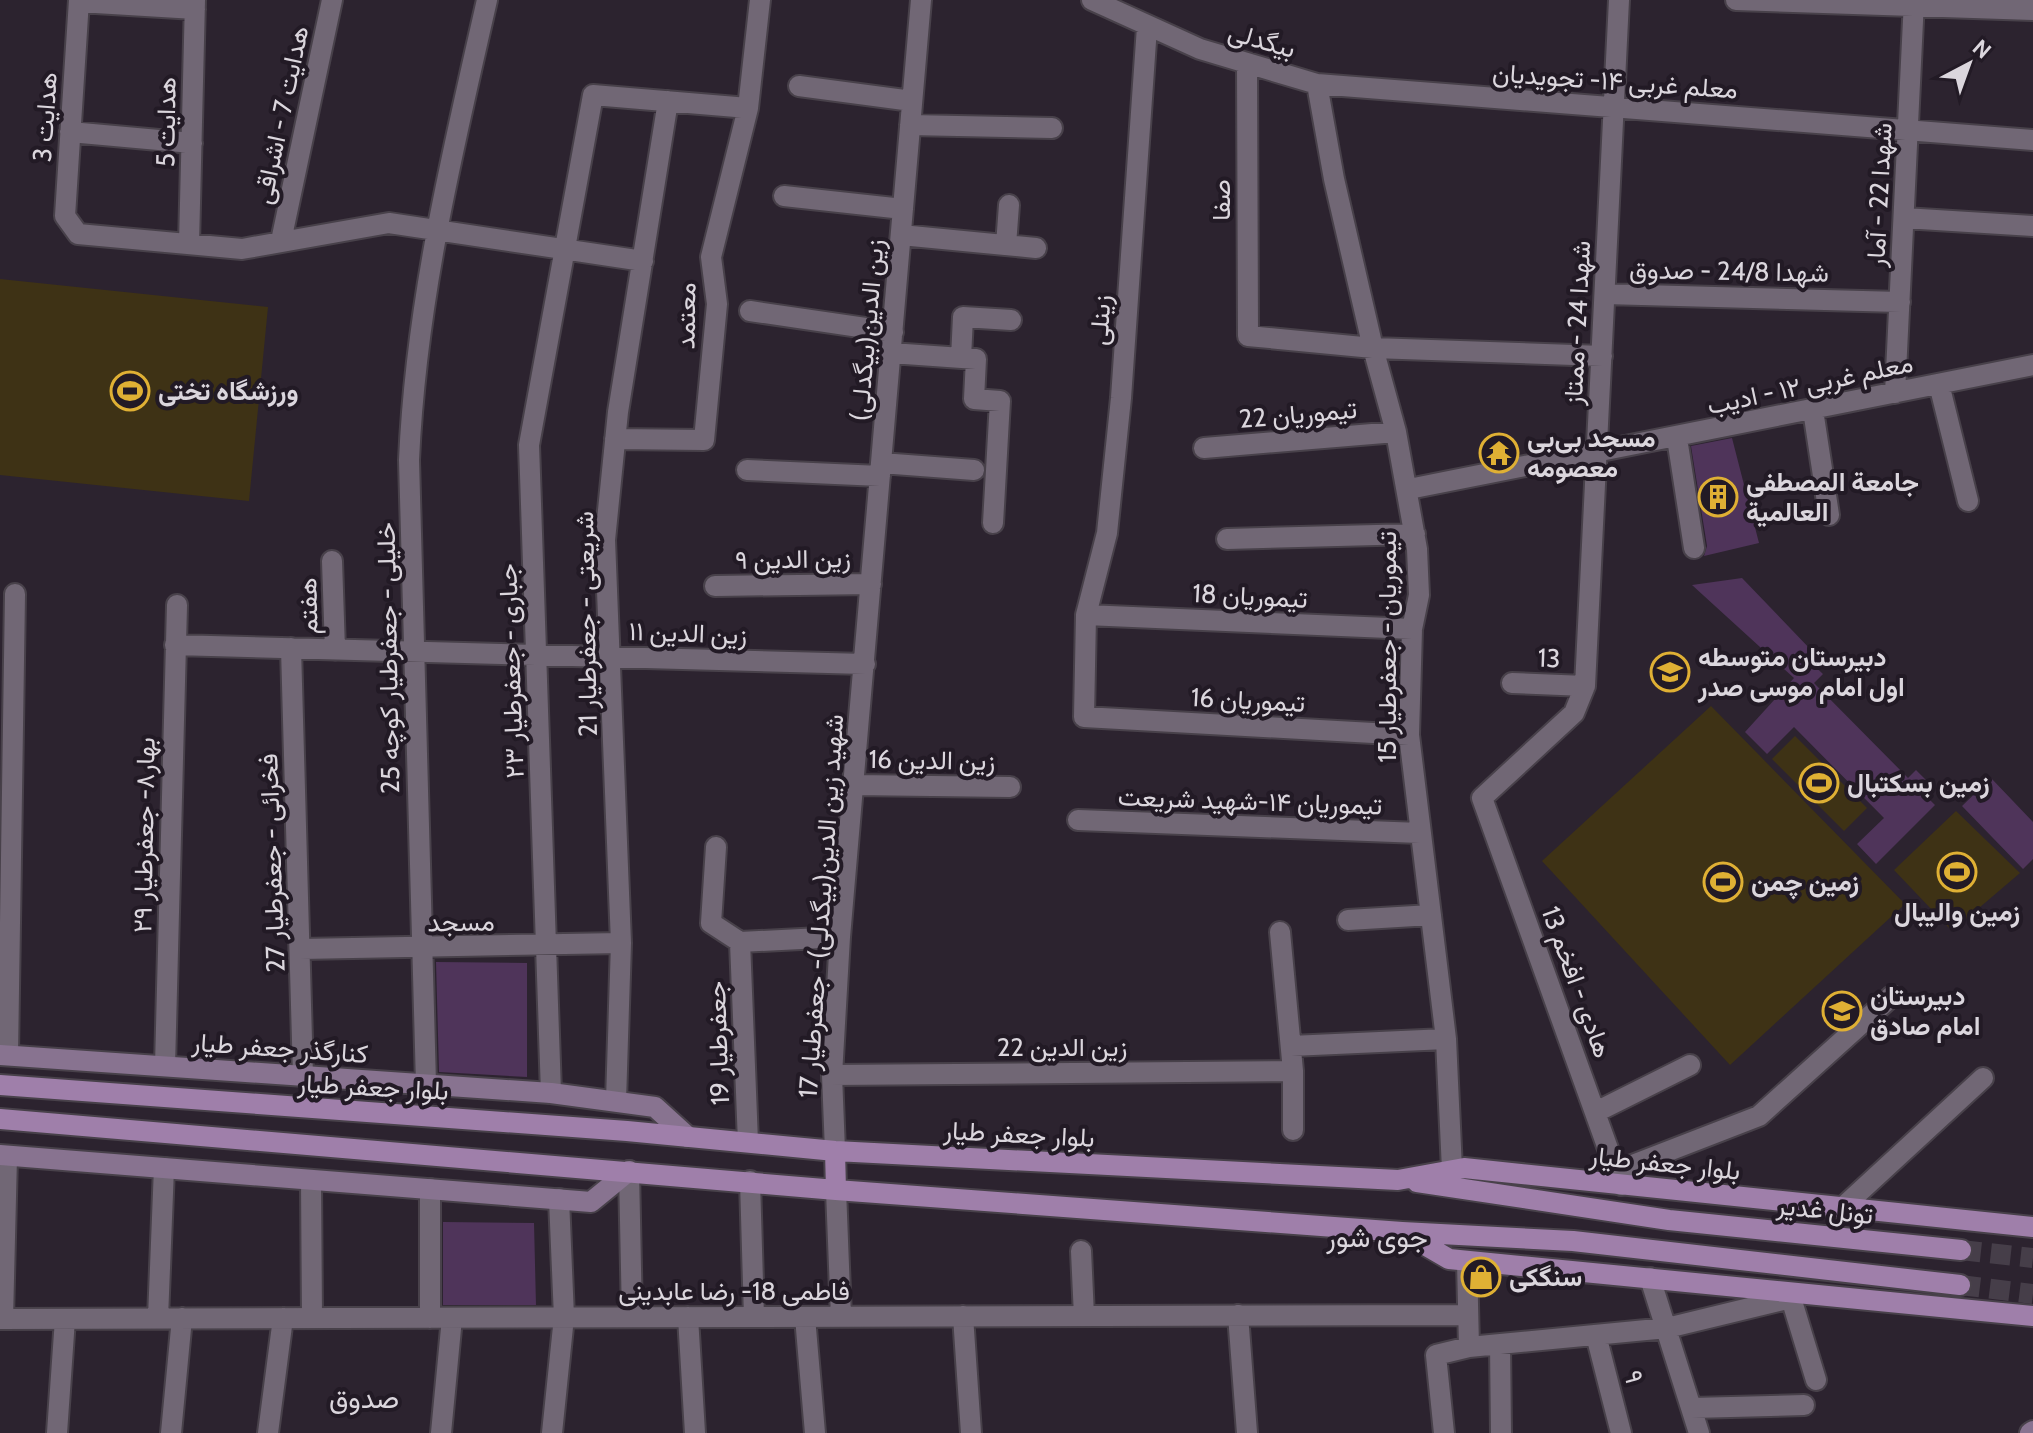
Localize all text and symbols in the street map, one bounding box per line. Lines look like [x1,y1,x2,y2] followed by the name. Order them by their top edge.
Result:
[1225,15,1299,65] street label: بیگدلی
[246,23,316,207] street label: هدایت 7 - اشراقی
[1929,24,2009,104] north arrow
[1967,34,1997,65] text: N
[1491,56,1739,107] street label: معلم غربی ۱۴- تجویدیان
[26,71,64,163] street label: هدایت 3
[149,77,183,167] street label: هدایت 5
[1859,122,1899,269] street label: شهدا 22 - آمار
[1205,179,1237,221] street label: صفا
[843,238,891,422] street label: زین الدین(بیگدلی)
[1557,240,1597,407] street label: شهدا 24 - ممتاز
[1629,253,1829,289] street label: شهدا 24/8 - صدوق
[669,282,703,350] street label: معتمد
[1082,293,1118,347] street label: زینلی
[1704,347,1916,422] street label: معلم غربی ۱۲ - ادیب
[109,370,151,412] sports icon: ورزشگاه تختی
[158,375,299,407] place label: ورزشگاه تختی
[1238,393,1358,435] street label: تیموریان 22
[1527,422,1656,484] place label: مسجد بی‌بی معصومه
[1478,432,1520,474] temple icon: مسجد بی‌بی معصومه
[1746,466,1919,528] place label: جامعة المصطفی العالمیة
[1697,476,1739,518] building icon: جامعة المصطفی العالمیة
[568,511,604,737] street label: شریعتی - جعفرطیار 21
[370,522,408,794] street label: خلیلی - جعفرطیار کوچه 25
[1371,531,1403,763] street label: تیموریان - جعفرطیار 15
[735,542,851,576] street label: زین الدین ۹
[491,563,531,779] street label: جباری - جعفرطیار ۲۳
[292,577,325,635] street label: هفتم
[1192,577,1308,615] street label: تیموریان 18
[628,615,748,651] street label: زین الدین ۱۱
[1697,641,1905,704] place label: دبیرستان متوسطه اول امام موسی صدر
[1537,642,1561,674] street label: 13
[1649,651,1691,693] school or university icon: دبیرستان متوسطه اول امام موسی صدر
[1190,681,1306,719] street label: تیموریان 16
[792,713,850,1099] street label: شهید زین الدین(بیگدلی)- جعفرطیار 17
[126,737,162,933] street label: بهار۸- جعفرطیار ۲۹
[868,743,996,777] street label: زین الدین 16
[252,753,292,973] street label: فخرائی - جعفرطیار 27
[1798,762,1840,804] sports icon: زمین بسکتبال
[1847,767,1990,799] place label: زمین بسکتبال
[1117,780,1383,822] street label: تیموریان ۱۴-شهید شریعت
[1936,851,1978,893] sports icon: زمین والیبال
[1702,861,1744,903] sports icon: زمین چمن
[1751,866,1859,900] place label: زمین چمن
[1894,896,2020,928] place label: زمین والیبال
[1534,902,1619,1062] street label: هادی - افخم 13
[427,905,495,939] street label: مسجد
[700,980,736,1106] street label: جعفرطیار 19
[1870,980,1980,1043] place label: دبیرستان امام صادق
[1821,990,1863,1032] school or university icon: دبیرستان امام صادق
[190,1026,369,1070] street label: کنارگذر جعفر طیار
[997,1031,1127,1063] street label: زین الدین 22
[296,1067,449,1107] street label: بلوار جعفر طیار
[942,1114,1095,1154] street label: بلوار جعفر طیار
[1587,1139,1742,1187] street label: بلوار جعفر طیار
[1774,1189,1875,1231] street label: تونل غدیر
[1325,1220,1428,1255] district label: جوی شور
[1460,1256,1502,1298] shop icon: سنگکی
[1509,1261,1582,1293] place label: سنگکی
[618,1275,850,1307] street label: فاطمی 18- رضا عابدینی
[1617,1367,1651,1387] street label: ۹
[329,1381,399,1416] district label: صدوق

